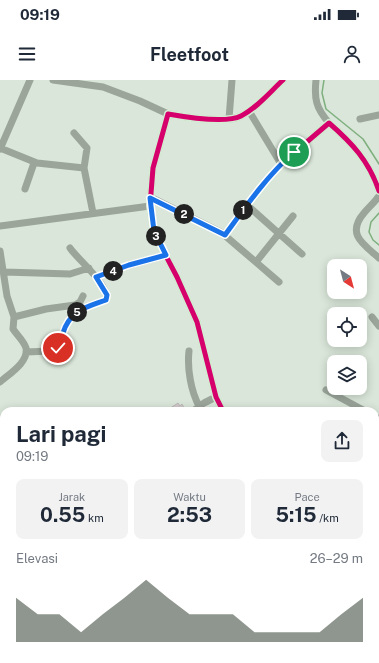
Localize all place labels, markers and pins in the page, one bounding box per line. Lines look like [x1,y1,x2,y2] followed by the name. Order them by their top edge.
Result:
[277,135,311,169] pin
[233,200,253,220] pin: 1
[174,204,194,224] pin: 2
[146,226,166,246] pin: 3
[103,261,123,281] pin: 4
[67,302,87,322] pin: 5
[41,331,75,365] pin

